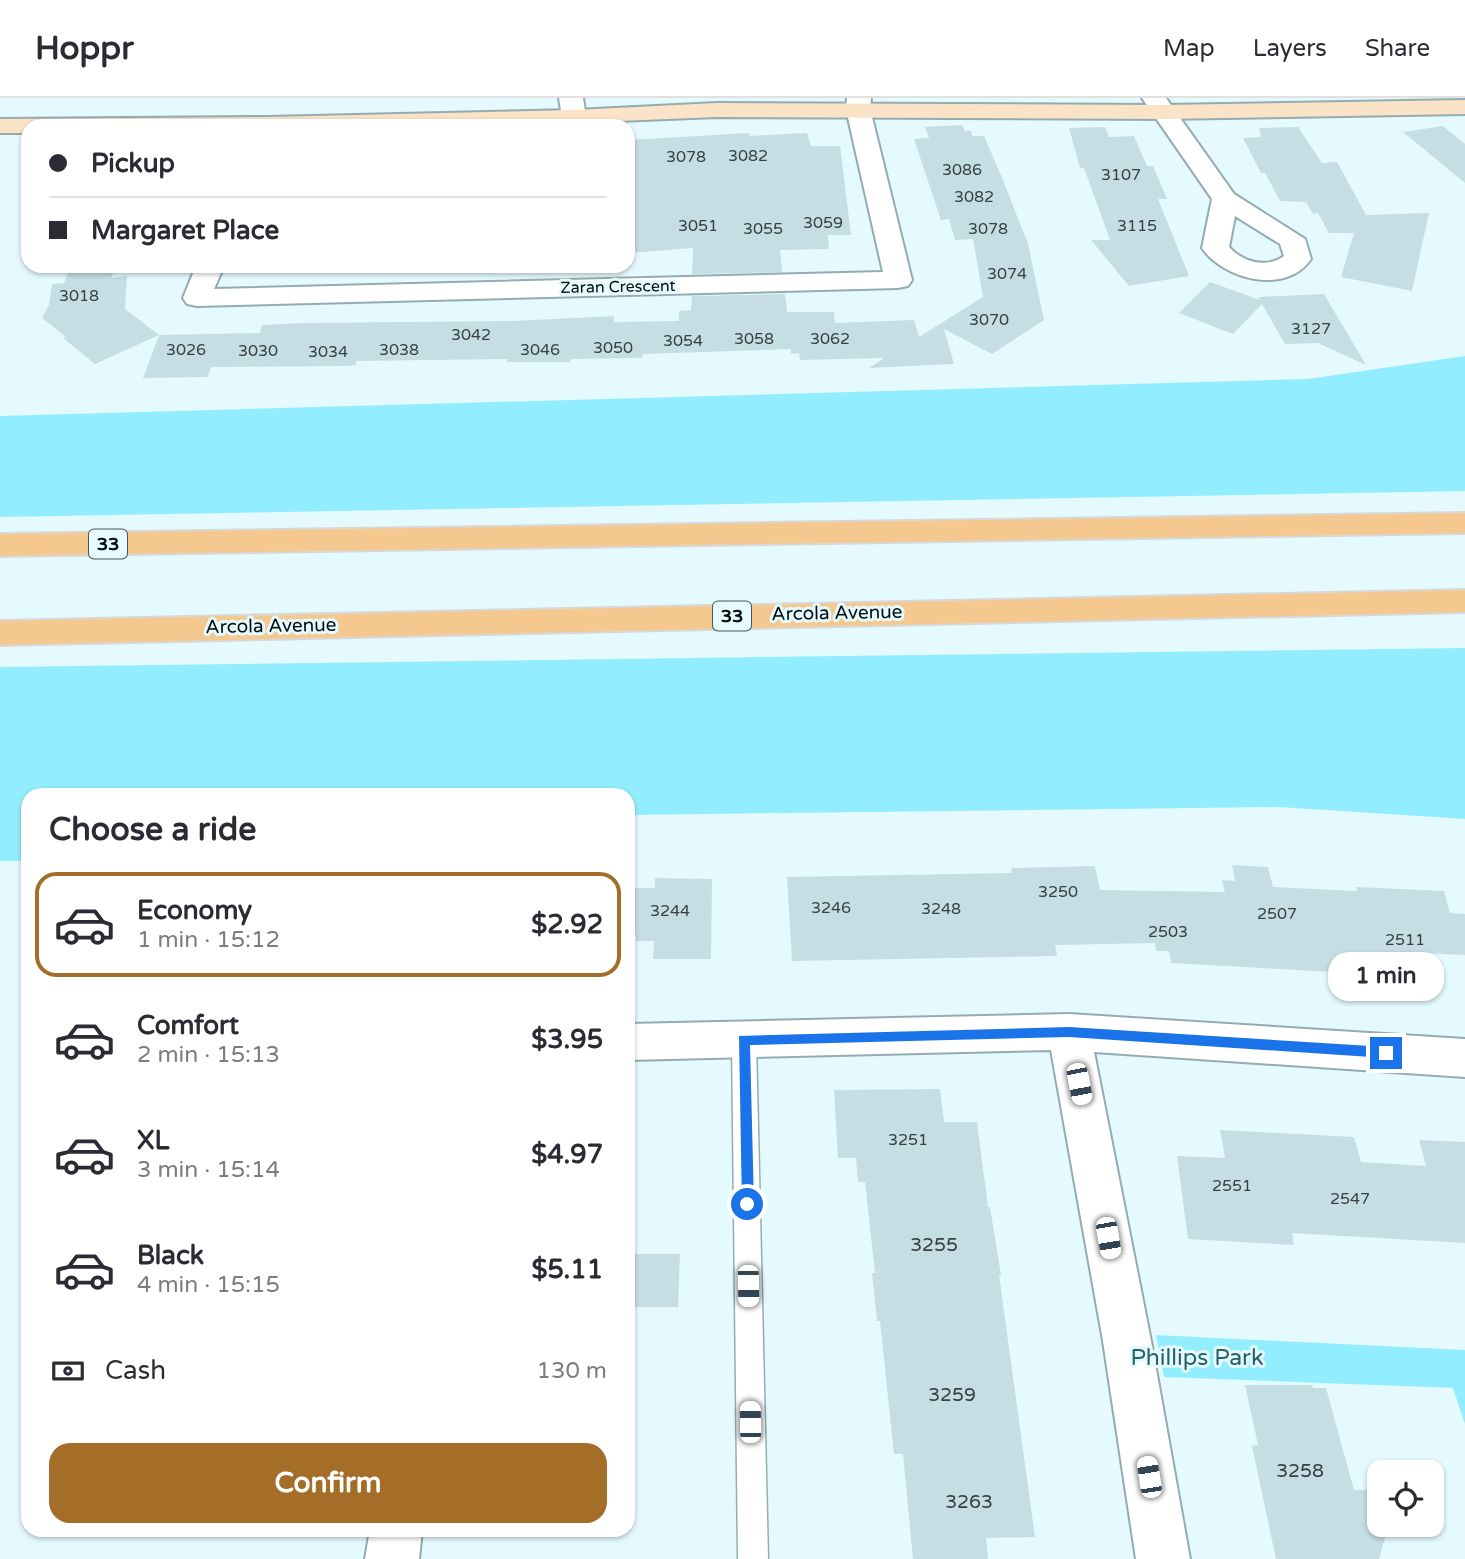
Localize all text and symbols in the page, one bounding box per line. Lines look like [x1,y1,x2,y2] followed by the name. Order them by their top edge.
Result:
[35,29,134,68] text: Hoppr
[1163,34,1215,63] text: Map
[1253,34,1327,63] text: Layers
[1365,34,1430,63] text: Share
[728,146,768,166] house number: 3082
[666,147,706,167] house number: 3078
[91,148,175,179] text: Pickup
[942,160,982,180] house number: 3086
[1101,165,1141,185] house number: 3107
[954,187,994,207] house number: 3082
[803,213,843,233] house number: 3059
[91,215,279,246] text: Margaret Place
[678,216,718,236] house number: 3051
[1117,216,1157,236] house number: 3115
[743,219,783,239] house number: 3055
[968,219,1008,239] house number: 3078
[987,264,1027,284] house number: 3074
[560,276,676,298] street label: Zaran Crescent
[59,286,99,306] house number: 3018
[969,310,1009,330] house number: 3070
[1291,319,1331,339] house number: 3127
[451,325,491,345] house number: 3042
[734,329,774,349] house number: 3058
[810,329,850,349] house number: 3062
[663,331,703,351] house number: 3054
[593,338,633,358] house number: 3050
[166,340,206,360] house number: 3026
[379,340,419,360] house number: 3038
[520,340,560,360] house number: 3046
[238,341,278,361] house number: 3030
[308,342,348,362] house number: 3034
[89,530,127,559] road number: 33
[771,601,903,625] street label: Arcola Avenue
[713,602,751,630] road number: 33
[205,614,337,638] street label: Arcola Avenue
[49,811,256,849] text: Choose a ride
[1038,882,1078,902] house number: 3250
[53,893,116,956] icon: car
[137,895,252,926] text: Economy
[811,898,851,918] house number: 3246
[921,899,961,919] house number: 3248
[650,901,690,921] house number: 3244
[1257,904,1297,924] house number: 2507
[531,909,603,940] text: $2.92
[1148,922,1188,942] house number: 2503
[137,926,280,954] text: 1 min · 15:12
[1385,930,1425,950] house number: 2511
[1328,951,1444,1000] callout: 1 min
[1355,962,1417,990] text: 1 min
[53,1008,116,1071] icon: car
[137,1010,239,1041] text: Comfort
[531,1024,603,1055] text: $3.95
[1370,1037,1402,1069] route end
[137,1041,280,1069] text: 2 min · 15:13
[1065,1061,1094,1107] car
[53,1123,116,1186] icon: car
[137,1125,169,1156] text: XL
[888,1130,928,1150] house number: 3251
[531,1139,603,1170] text: $4.97
[137,1156,280,1184] text: 3 min · 15:14
[1212,1176,1252,1196] house number: 2551
[731,1188,763,1220] route start
[1330,1189,1370,1209] house number: 2547
[1095,1215,1122,1261] car
[910,1234,958,1256] house number: 3255
[53,1238,116,1301] icon: car
[137,1240,204,1271] text: Black
[531,1254,603,1285] text: $5.11
[738,1265,759,1307] car
[137,1271,280,1299] text: 4 min · 15:15
[1131,1344,1263,1372] park label: Phillips Park
[49,1352,87,1390] icon: cash
[105,1355,166,1386] text: Cash
[537,1357,607,1385] text: 130 m
[928,1384,976,1406] house number: 3259
[740,1401,761,1443] car
[49,1443,607,1523] button: Confirm
[1136,1455,1163,1499] car
[1276,1460,1324,1482] house number: 3258
[1367,1460,1444,1537] map controls
[1367,1460,1444,1537] button: locate
[945,1491,993,1513] house number: 3263

